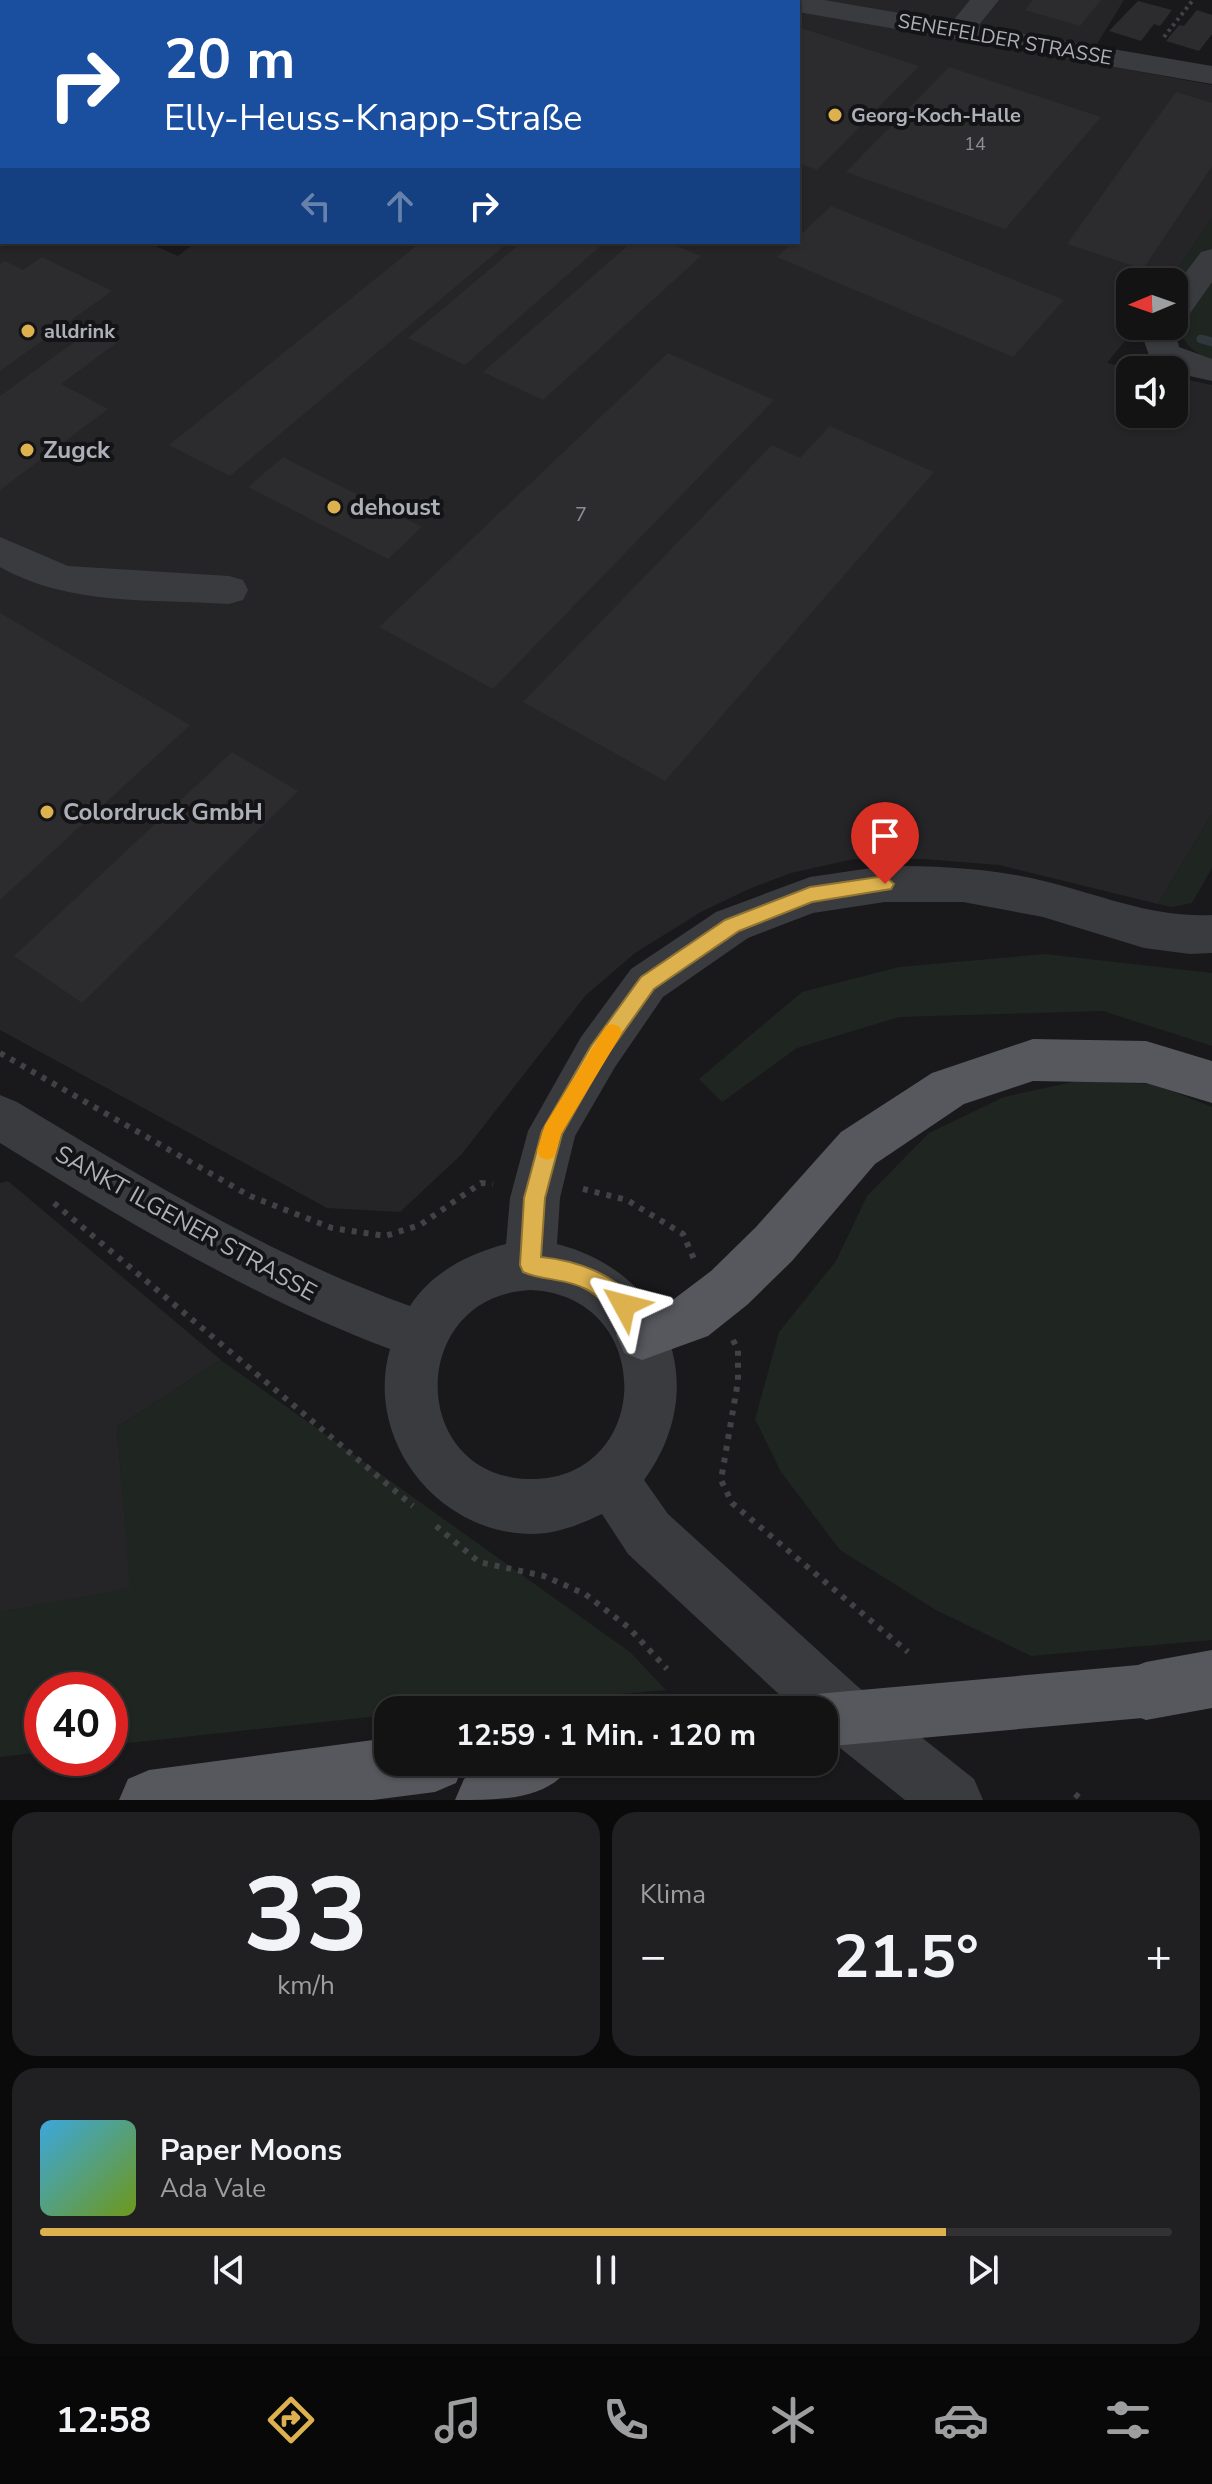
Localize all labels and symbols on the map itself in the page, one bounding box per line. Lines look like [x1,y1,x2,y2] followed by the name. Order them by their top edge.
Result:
[896,7,1114,72] street label: SENEFELDER STRASSE
[851,102,1021,129] place label: Georg-Koch-Halle
[826,106,844,124] marker: Georg-Koch-Halle
[964,132,986,156] house number: 14
[1116,268,1188,340] north arrow
[44,318,116,345] place label: alldrink
[19,322,37,340] marker: alldrink
[43,434,111,466] place label: Zugck
[18,441,36,459] marker: Zugck
[350,491,441,523] place label: dehoust
[325,498,343,516] marker: dehoust
[575,501,587,528] house number: 7
[63,796,263,828] place label: Colordruck GmbH
[851,802,919,884] pin
[38,803,56,821] marker: Colordruck GmbH
[50,1138,322,1308] street label: SANKT ILGENER STRASSE
[582,1263,666,1347] position arrow
[24,1672,128,1776] speed limit sign: 40

